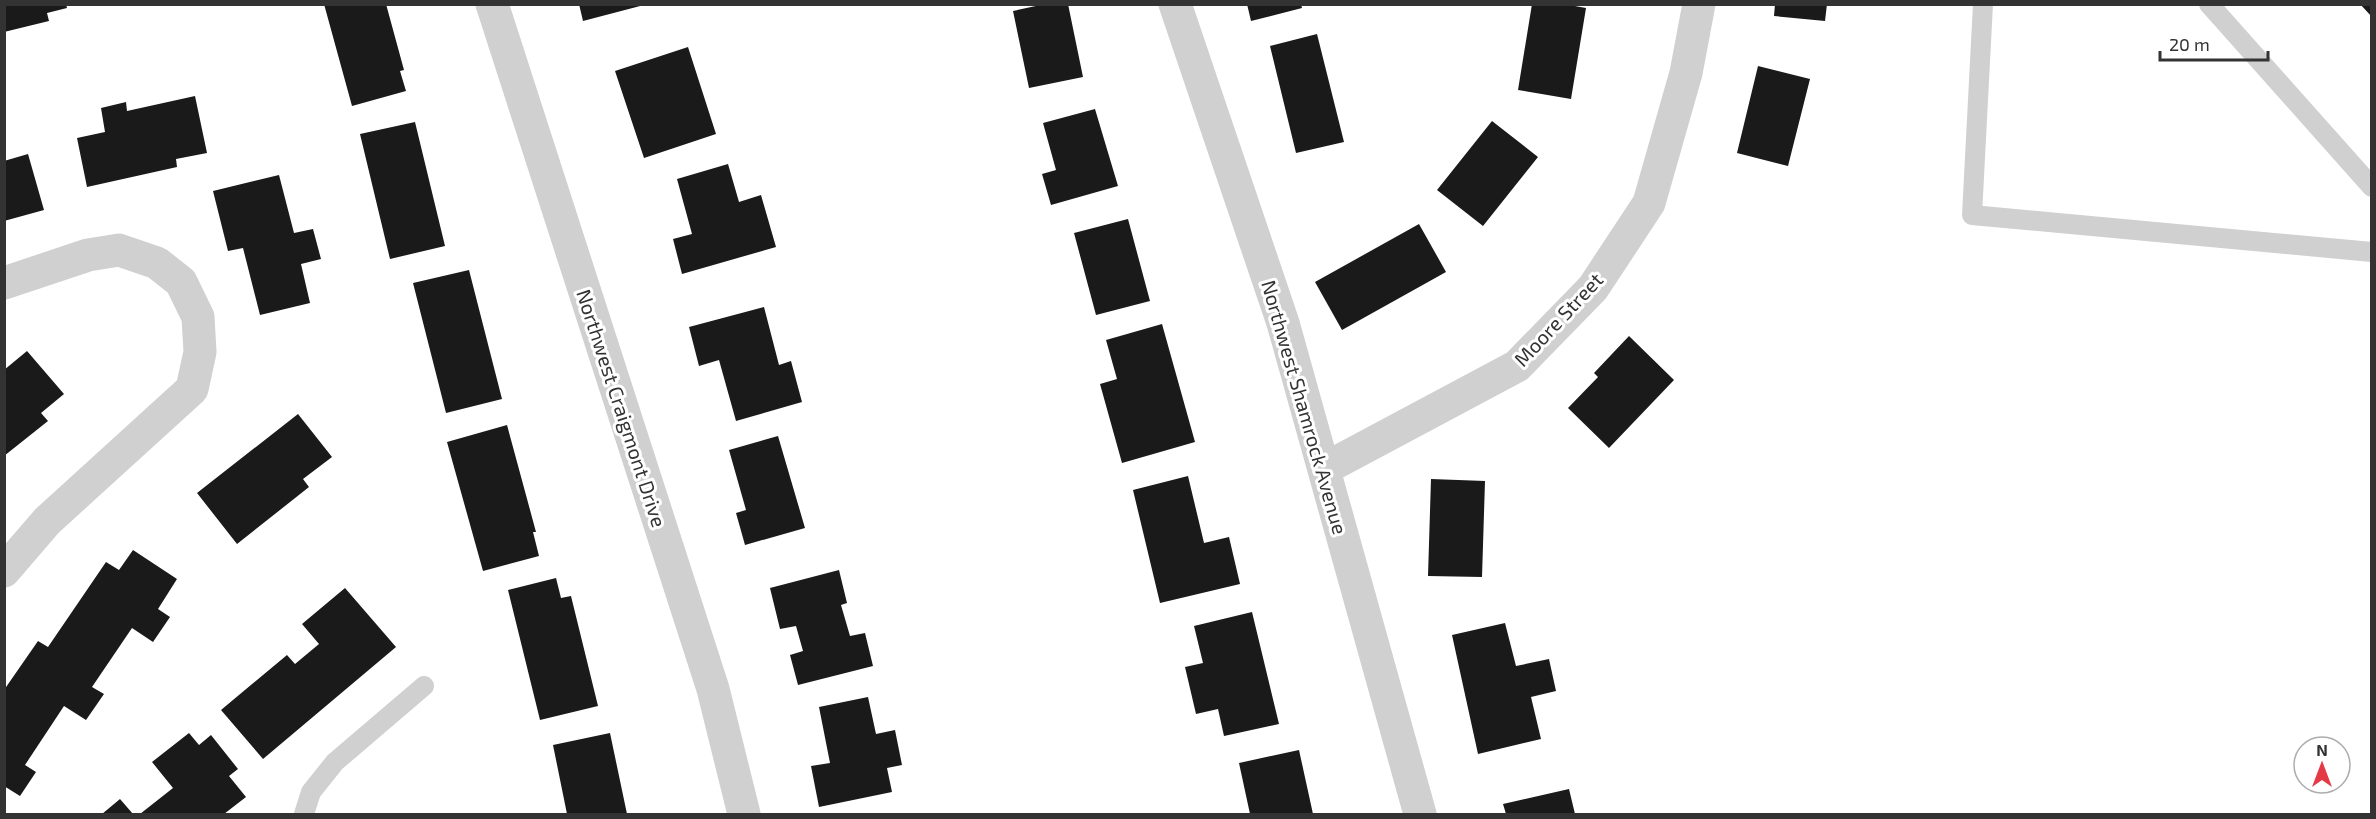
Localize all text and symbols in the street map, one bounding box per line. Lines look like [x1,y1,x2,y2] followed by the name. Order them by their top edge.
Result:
[2160,24,2268,62] scale bar
[2169,33,2210,55] text: 20 m
[1509,267,1608,371] street label: Moore Street
[1257,277,1353,537] street label: Northwest Shamrock Avenue
[572,286,672,530] street label: Northwest Craigmont Drive
[2292,735,2352,795] north arrow
[2316,740,2328,759] text: N

